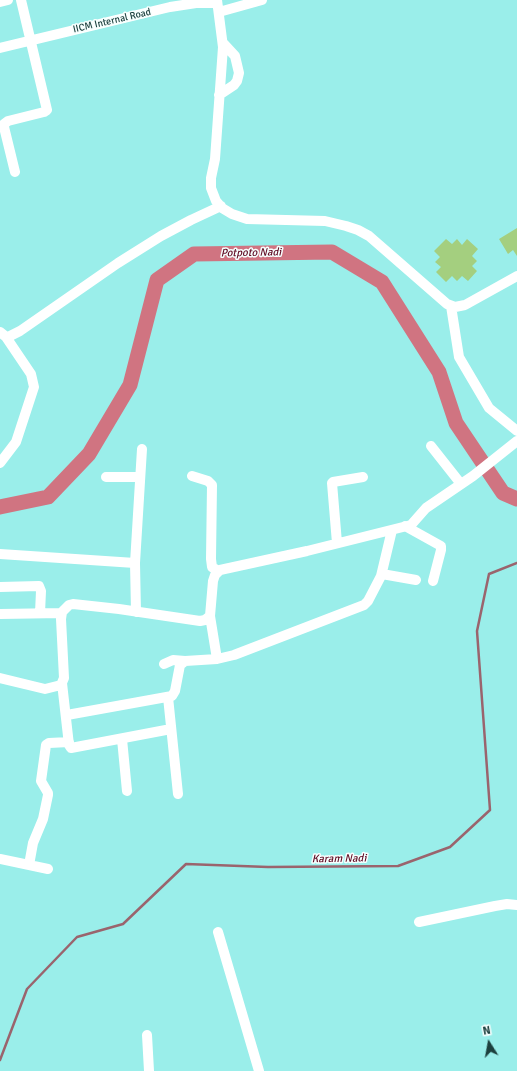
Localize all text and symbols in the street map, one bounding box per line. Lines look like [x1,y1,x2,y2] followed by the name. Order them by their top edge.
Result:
[72,6,152,36] street label: IICM Internal Road
[221,246,281,260] water label: Potpoto Nadi
[312,852,366,866] water label: Karam Nadi
[469,1023,509,1063] north arrow
[482,1024,492,1038] text: N

